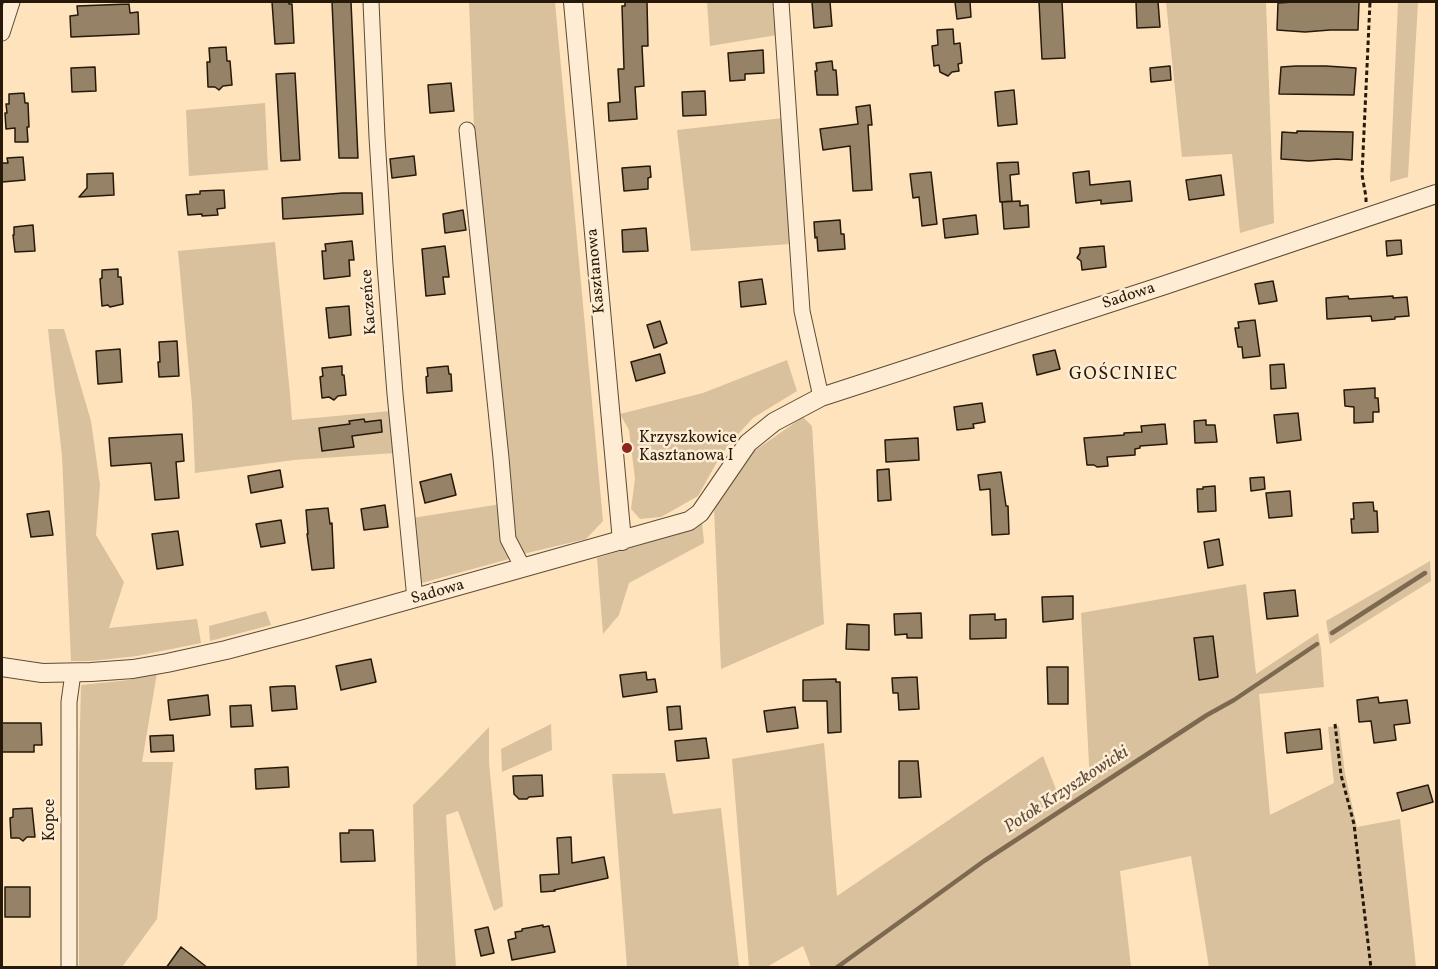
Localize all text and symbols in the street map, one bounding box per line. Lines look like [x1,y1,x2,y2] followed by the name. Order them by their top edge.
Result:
[584,228,610,314] street label: Kasztanowa
[358,268,382,336] street label: Kaczeńce
[1100,279,1158,315] street label: Sadowa
[1069,365,1179,387] district label: GOŚCINIEC
[639,429,737,467] place label: Krzyszkowice Kasztanowa I
[620,441,634,455] marker: Krzyszkowice Kasztanowa I
[409,576,467,610] street label: Sadowa
[1001,743,1133,839] water label: Potok Krzyszkowicki
[41,799,61,841] street label: Kopce

